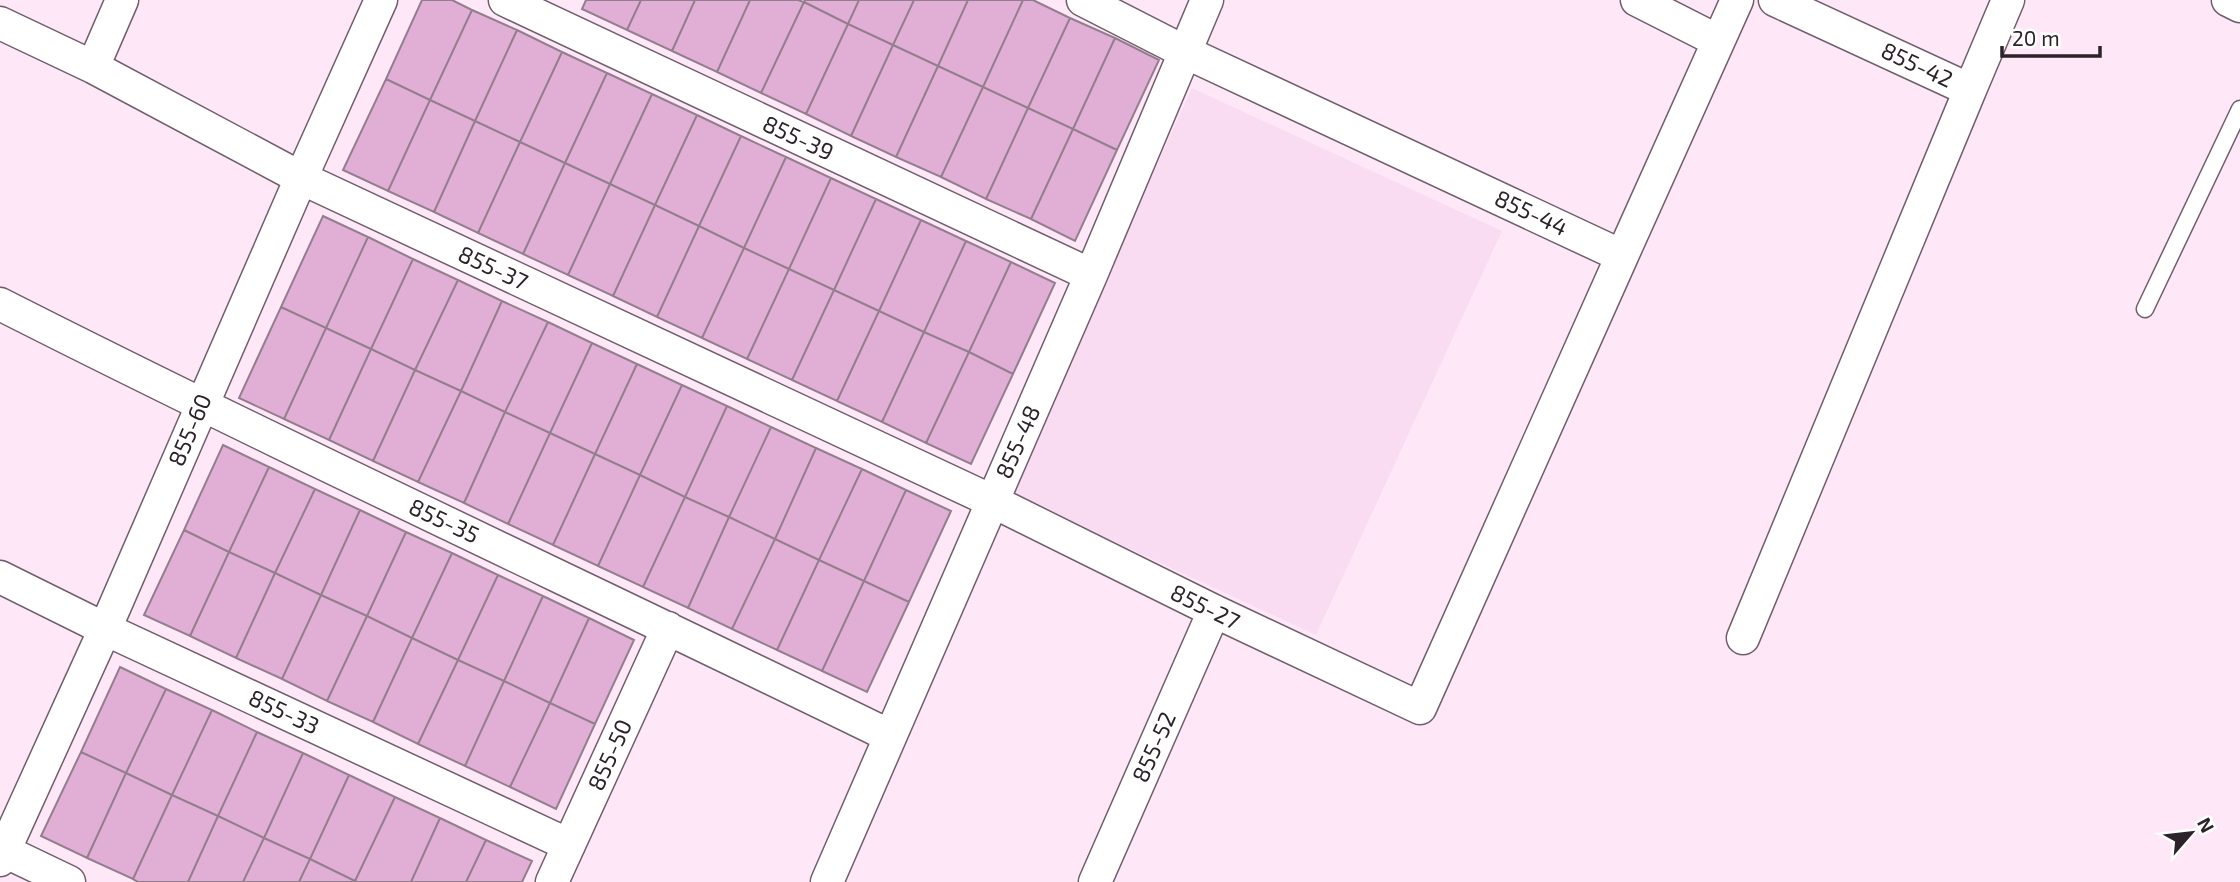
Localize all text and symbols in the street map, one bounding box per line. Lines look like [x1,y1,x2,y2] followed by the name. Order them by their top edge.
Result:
[2002,14,2100,58] scale bar
[2012,25,2060,50] text: 20 m
[1877,35,1958,93] street label: 855-42
[759,109,838,166] street label: 855-39
[1491,183,1572,241] street label: 855-44
[454,239,533,295] street label: 855-37
[161,389,217,470] street label: 855-60
[989,401,1046,482] street label: 855-48
[405,492,484,548] street label: 855-35
[1166,577,1245,635] street label: 855-27
[245,683,324,740] street label: 855-33
[1125,707,1181,786] street label: 855-52
[581,715,637,795] street label: 855-50
[2156,798,2226,868] north arrow
[2193,813,2220,836] text: N

